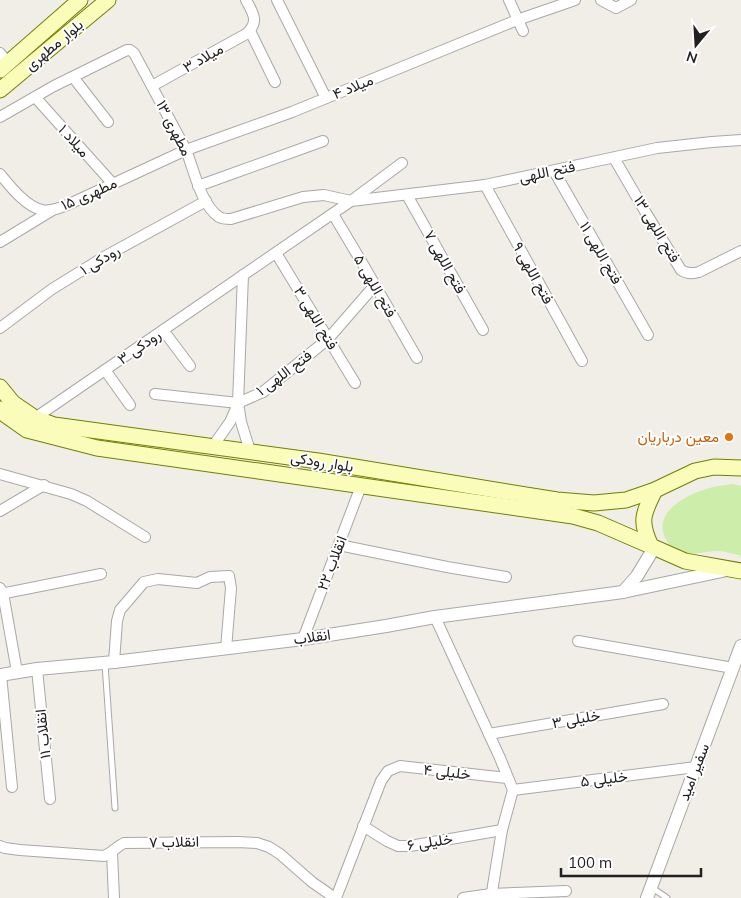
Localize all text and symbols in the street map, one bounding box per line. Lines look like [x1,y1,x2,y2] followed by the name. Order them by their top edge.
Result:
[21,15,87,75] street label: بلوار مطهری
[671,20,721,70] north arrow
[179,39,226,76] street label: میلاد ۳
[684,47,700,68] text: N
[330,70,376,103] street label: میلاد ۴
[151,97,197,159] street label: مطهری ۱۳
[55,120,94,161] street label: میلاد ۱
[517,156,577,189] street label: فتح اللهی
[58,173,120,215] street label: مطهری ۱۵
[628,192,685,267] street label: فتح اللهی ۱۳
[574,218,627,289] street label: فتح اللهی ۱۱
[419,227,471,298] street label: فتح اللهی ۷
[507,238,558,308] street label: فتح اللهی ۹
[76,240,124,280] street label: رودکی ۱
[348,251,401,322] street label: فتح اللهی ۵
[288,283,343,354] street label: فتح اللهی ۳
[113,325,165,369] street label: رودکی ۳
[252,345,317,401] street label: فتح اللهی ۱
[638,427,719,447] place label: معین درباریان
[723,431,735,443] marker: معین درباریان
[289,447,355,477] street label: بلوار رودکی
[312,533,351,593] street label: انقلاب ۲۲
[292,624,332,649] street label: انقلاب
[550,705,602,733] street label: خلیلی ۳
[30,708,55,760] street label: انقلاب ۱۱
[674,740,713,803] street label: سفیر امید
[422,760,472,784] street label: خلیلی ۴
[579,766,629,792] street label: خلیلی ۵
[406,829,454,855] street label: خلیلی ۶
[149,832,199,851] street label: انقلاب ۷
[561,846,701,878] scale bar
[568,853,612,872] text: 100 m

